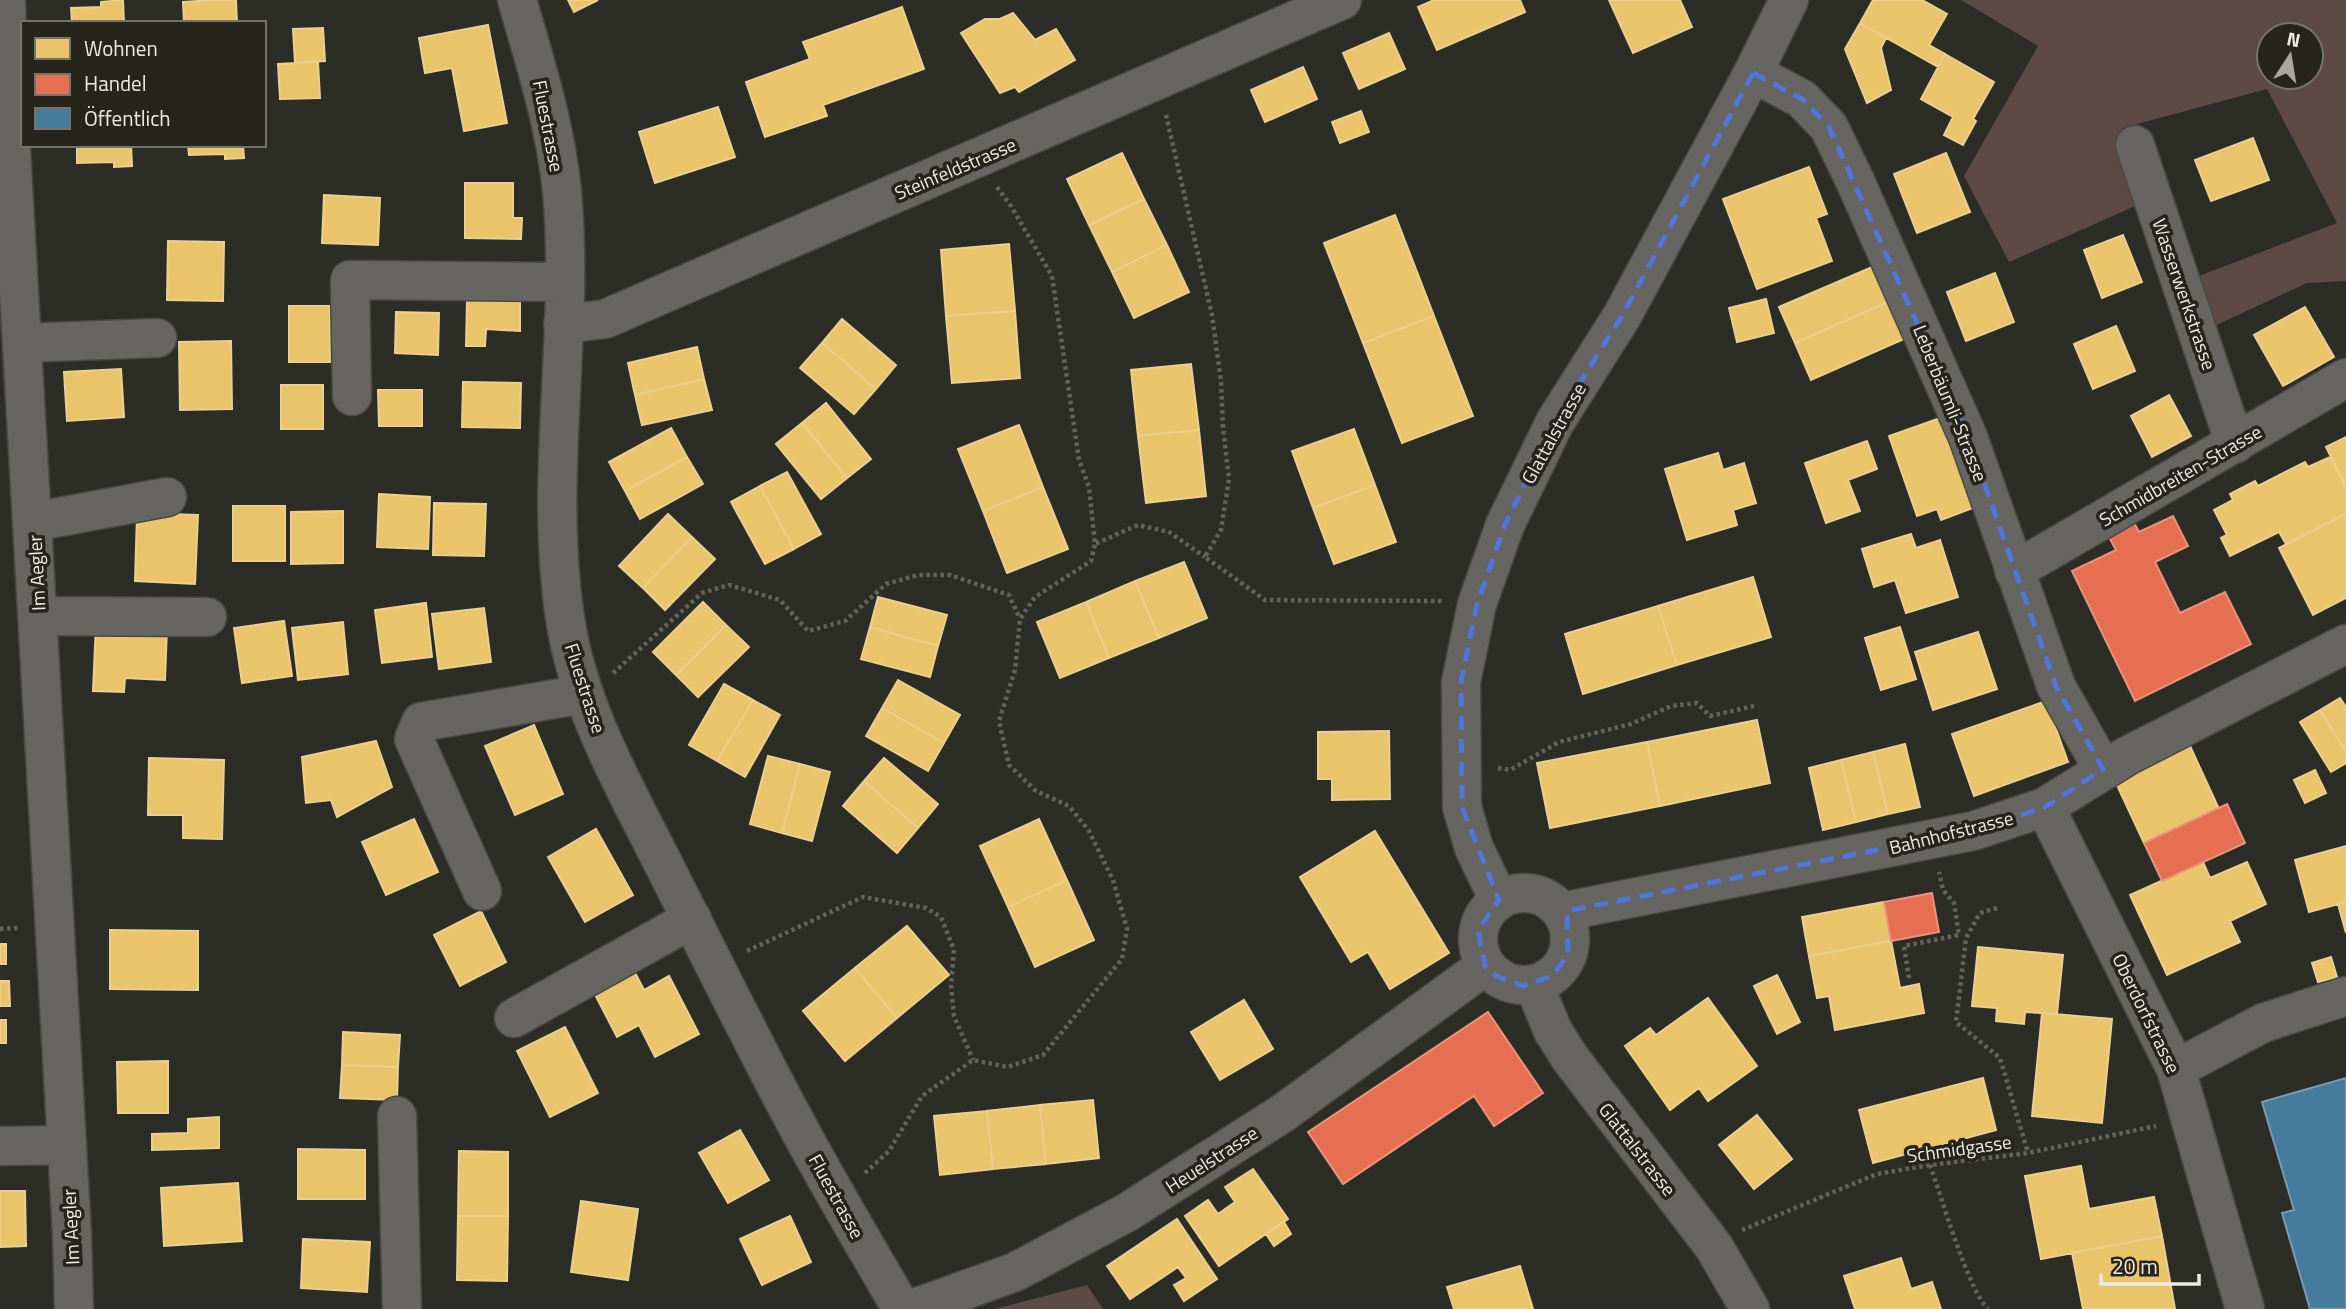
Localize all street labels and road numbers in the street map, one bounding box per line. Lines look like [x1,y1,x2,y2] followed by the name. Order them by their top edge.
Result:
[526,78,572,174] street label: Fluestrasse
[890,129,1020,207] street label: Steinfeldstrasse
[2145,214,2225,374] street label: Wasserwerkstrasse
[1906,320,1996,486] street label: Leberbäumli-Strasse
[1513,377,1593,489] street label: Glattalstrasse
[2093,417,2267,533] street label: Schmidbreiten-Strasse
[20,534,52,612] street label: Im Aegler
[558,639,614,737] street label: Fluestrasse
[1886,803,2016,861] street label: Bahnhofstrasse
[2105,948,2189,1078] street label: Oberdorfstrasse
[1592,1096,1684,1202] street label: Glattalstrasse
[1159,1118,1263,1200] street label: Heuelstrasse
[1905,1126,2013,1170] street label: Schmidgasse
[802,1148,872,1244] street label: Fluestrasse
[54,1188,86,1266] street label: Im Aegler

